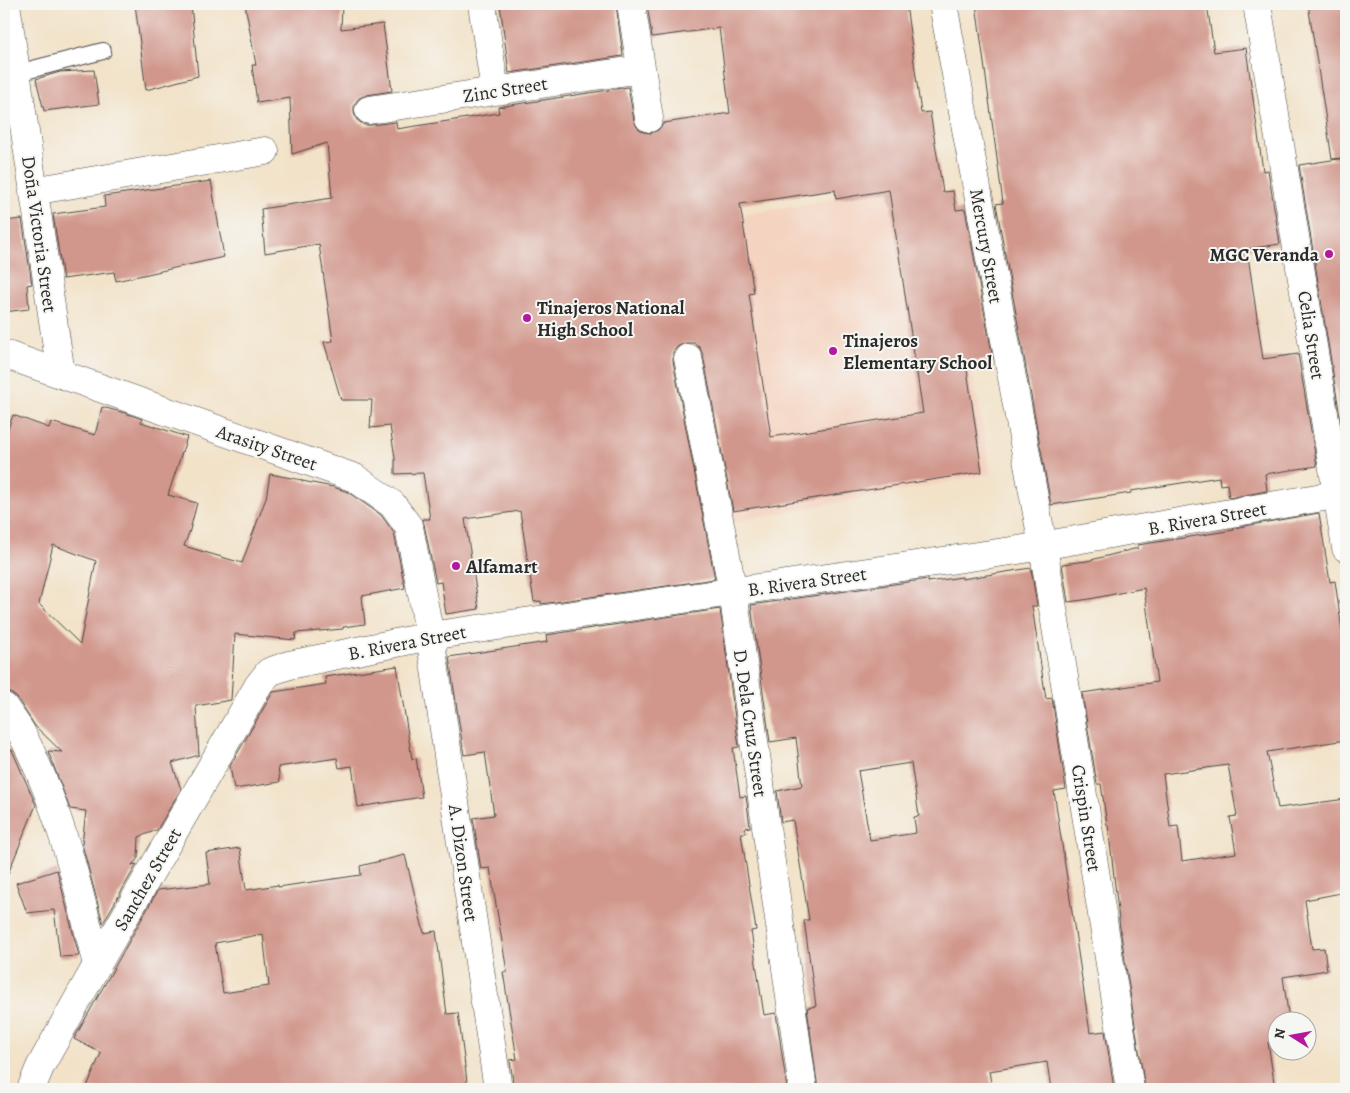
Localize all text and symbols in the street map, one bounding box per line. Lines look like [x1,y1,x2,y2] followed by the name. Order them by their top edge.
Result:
[461,70,549,109] street label: Zinc Street
[15,154,63,314] street label: Doña Victoria Street
[963,187,1009,306] street label: Mercury Street
[1209,242,1320,268] place label: MGC Veranda
[1323,248,1335,260] marker: MGC Veranda
[1291,289,1331,381] street label: Celia Street
[537,295,685,343] place label: Tinajeros National High School
[521,312,533,324] marker: Tinajeros National High School
[843,328,992,376] place label: Tinajeros Elementary School
[827,345,839,357] marker: Tinajeros Elementary School
[212,418,320,477] street label: Arasity Street
[1146,496,1268,542] street label: B. Rivera Street
[465,554,538,580] place label: Alfamart
[450,560,462,572] marker: Alfamart
[746,561,868,603] street label: B. Rivera Street
[346,619,468,667] street label: B. Rivera Street
[727,648,773,799] street label: D. Dela Cruz Street
[1065,763,1107,874] street label: Crispin Street
[442,802,484,923] street label: A. Dizon Street
[108,823,188,936] street label: Sanchez Street
[1268,1010,1318,1060] north arrow
[1269,1027,1290,1040] text: N

